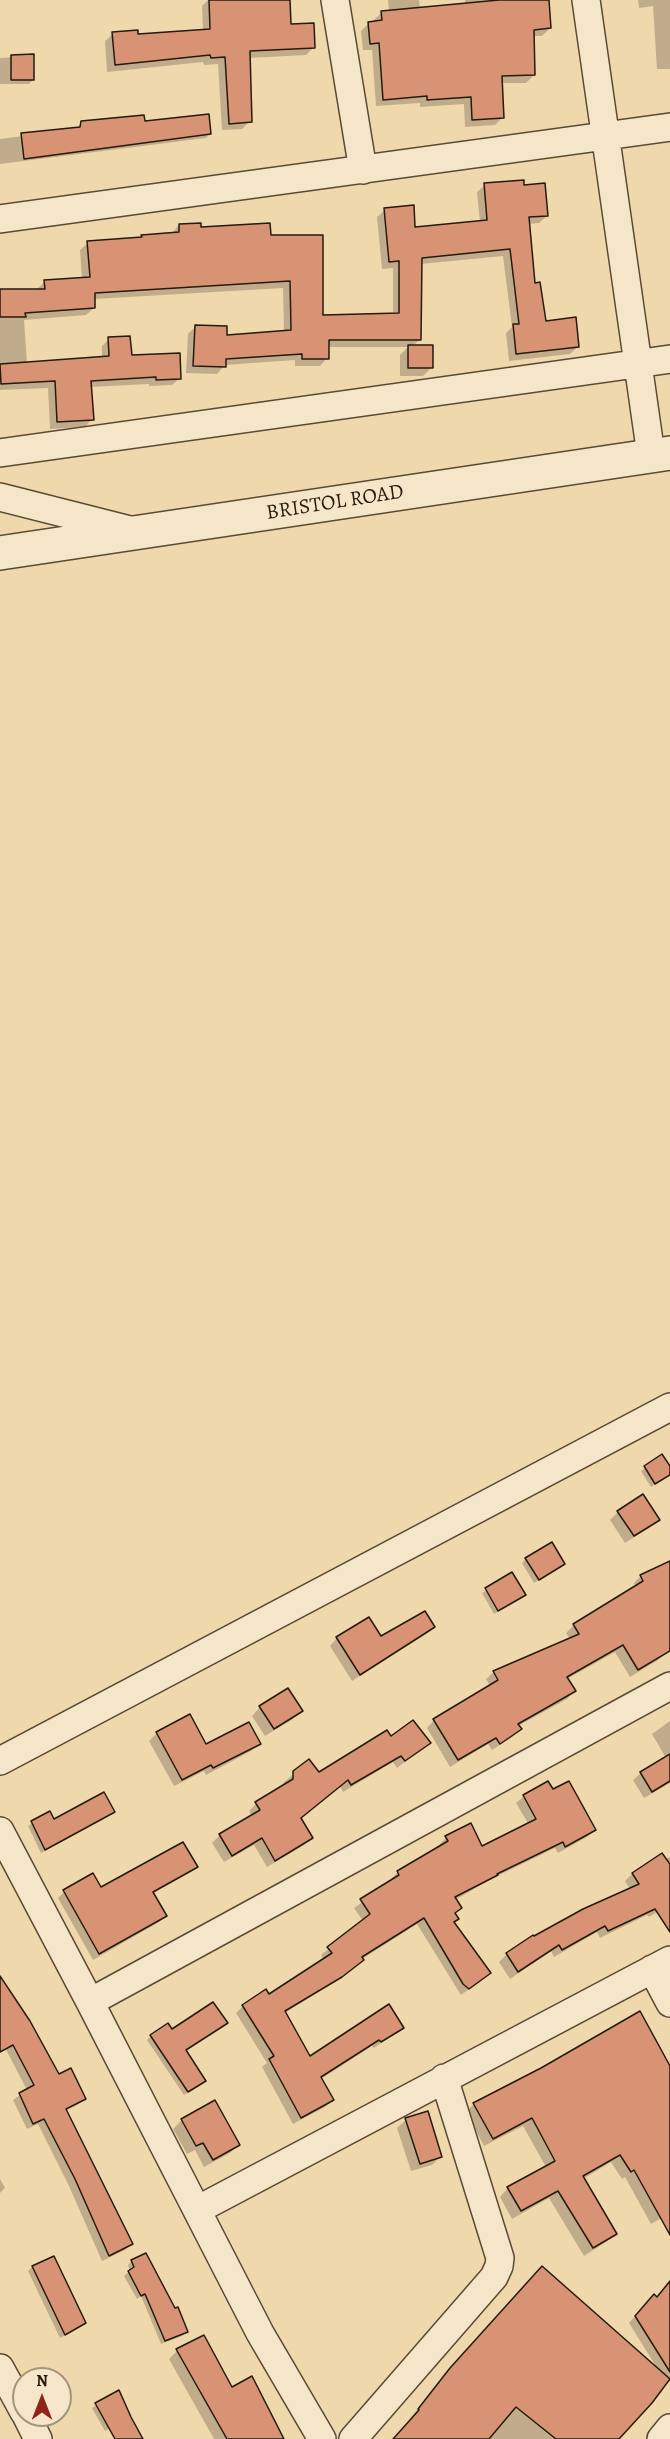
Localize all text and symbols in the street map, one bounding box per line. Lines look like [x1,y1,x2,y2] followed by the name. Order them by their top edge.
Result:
[265,480,405,526] street label: BRISTOL ROAD
[12,2367,72,2427] north arrow
[36,2370,48,2392] text: N

